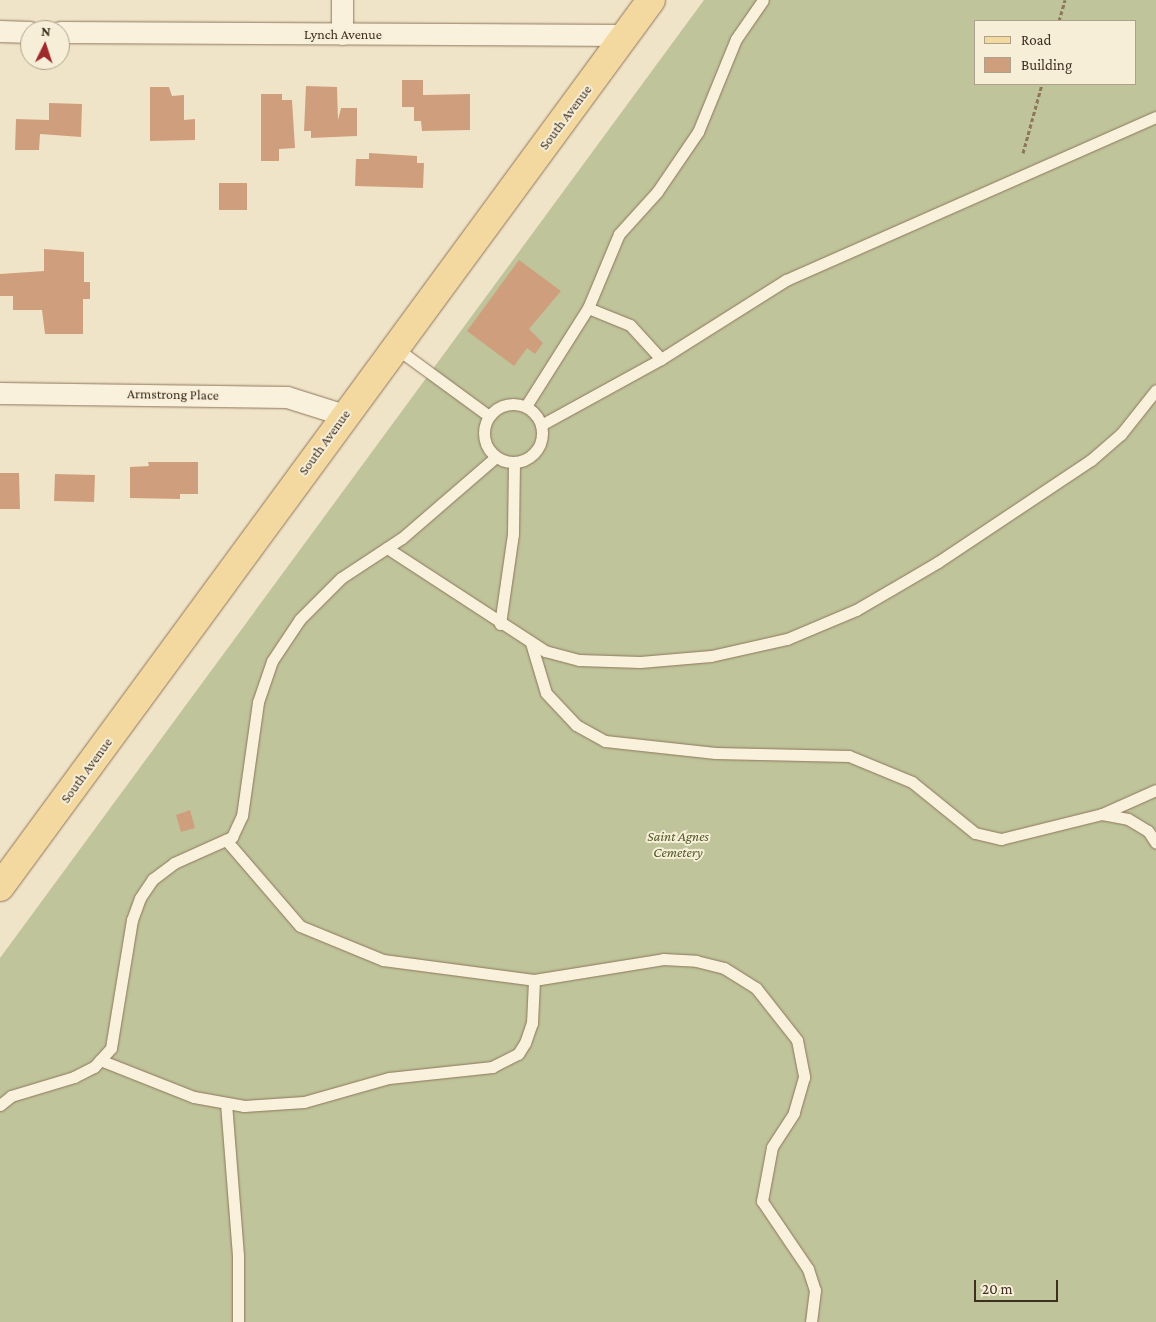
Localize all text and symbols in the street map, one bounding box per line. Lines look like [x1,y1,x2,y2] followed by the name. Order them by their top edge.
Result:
[20,20,70,70] north arrow
[974,20,1136,85] legend
[41,23,51,39] text: N
[304,26,382,42] street label: Lynch Avenue
[1021,32,1051,48] text: Road
[1021,57,1072,73] text: Building
[535,81,595,153] street label: South Avenue
[127,385,219,403] street label: Armstrong Place
[295,406,353,478] street label: South Avenue
[57,734,115,806] street label: South Avenue
[647,828,709,860] park label: Saint Agnes Cemetery
[976,1270,1060,1302] scale bar
[982,1281,1013,1297] text: 20 m

